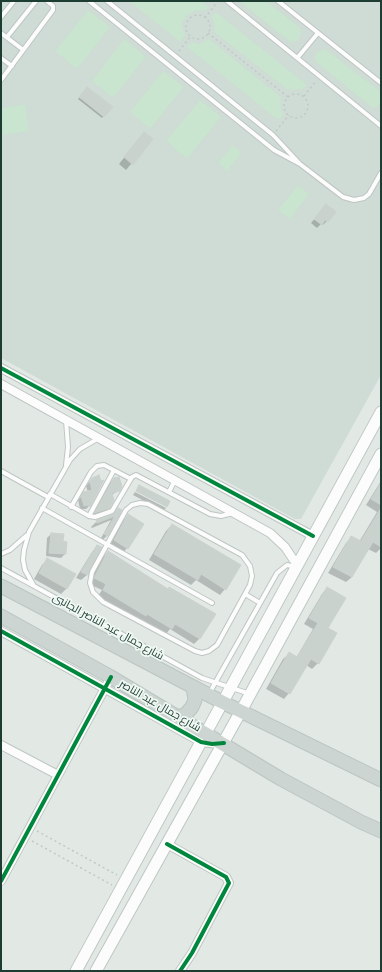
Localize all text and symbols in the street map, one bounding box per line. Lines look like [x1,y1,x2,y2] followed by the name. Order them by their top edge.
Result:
[50,591,166,663] street label: شارع جمال عبد الناصر الجانبى
[117,677,203,735] street label: شارع جمال عبد الناصر

